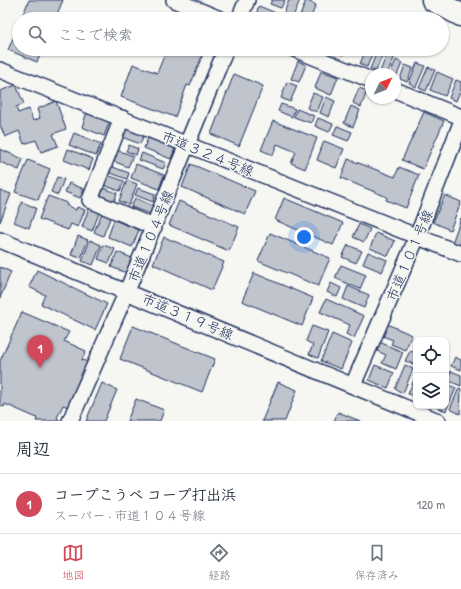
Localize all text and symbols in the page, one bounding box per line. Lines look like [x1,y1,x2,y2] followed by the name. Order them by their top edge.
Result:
[12,12,449,56] search box
[26,23,48,45] icon: search
[58,24,133,45] text: ここで検索
[365,68,401,104] north arrow
[159,126,257,180] street label: 市道３２４号線
[123,187,177,285] street label: 市道１０４号線
[381,206,437,304] street label: 市道１０１号線
[294,227,314,247] your location
[139,288,237,344] street label: 市道３１９号線
[27,335,53,368] pin: 1
[413,337,449,409] map controls
[413,337,449,373] button: locate
[413,373,449,409] button: layers
[16,437,50,460] text: 周辺
[54,484,236,505] text: コープこうべ コープ打出浜
[27,495,31,513] text: 1
[417,495,445,513] text: 120 m
[54,506,205,524] text: スーパー · 市道１０４号線
[62,542,84,582] tab: 地図
[208,542,230,582] tab: 経路
[355,542,399,582] tab: 保存済み

